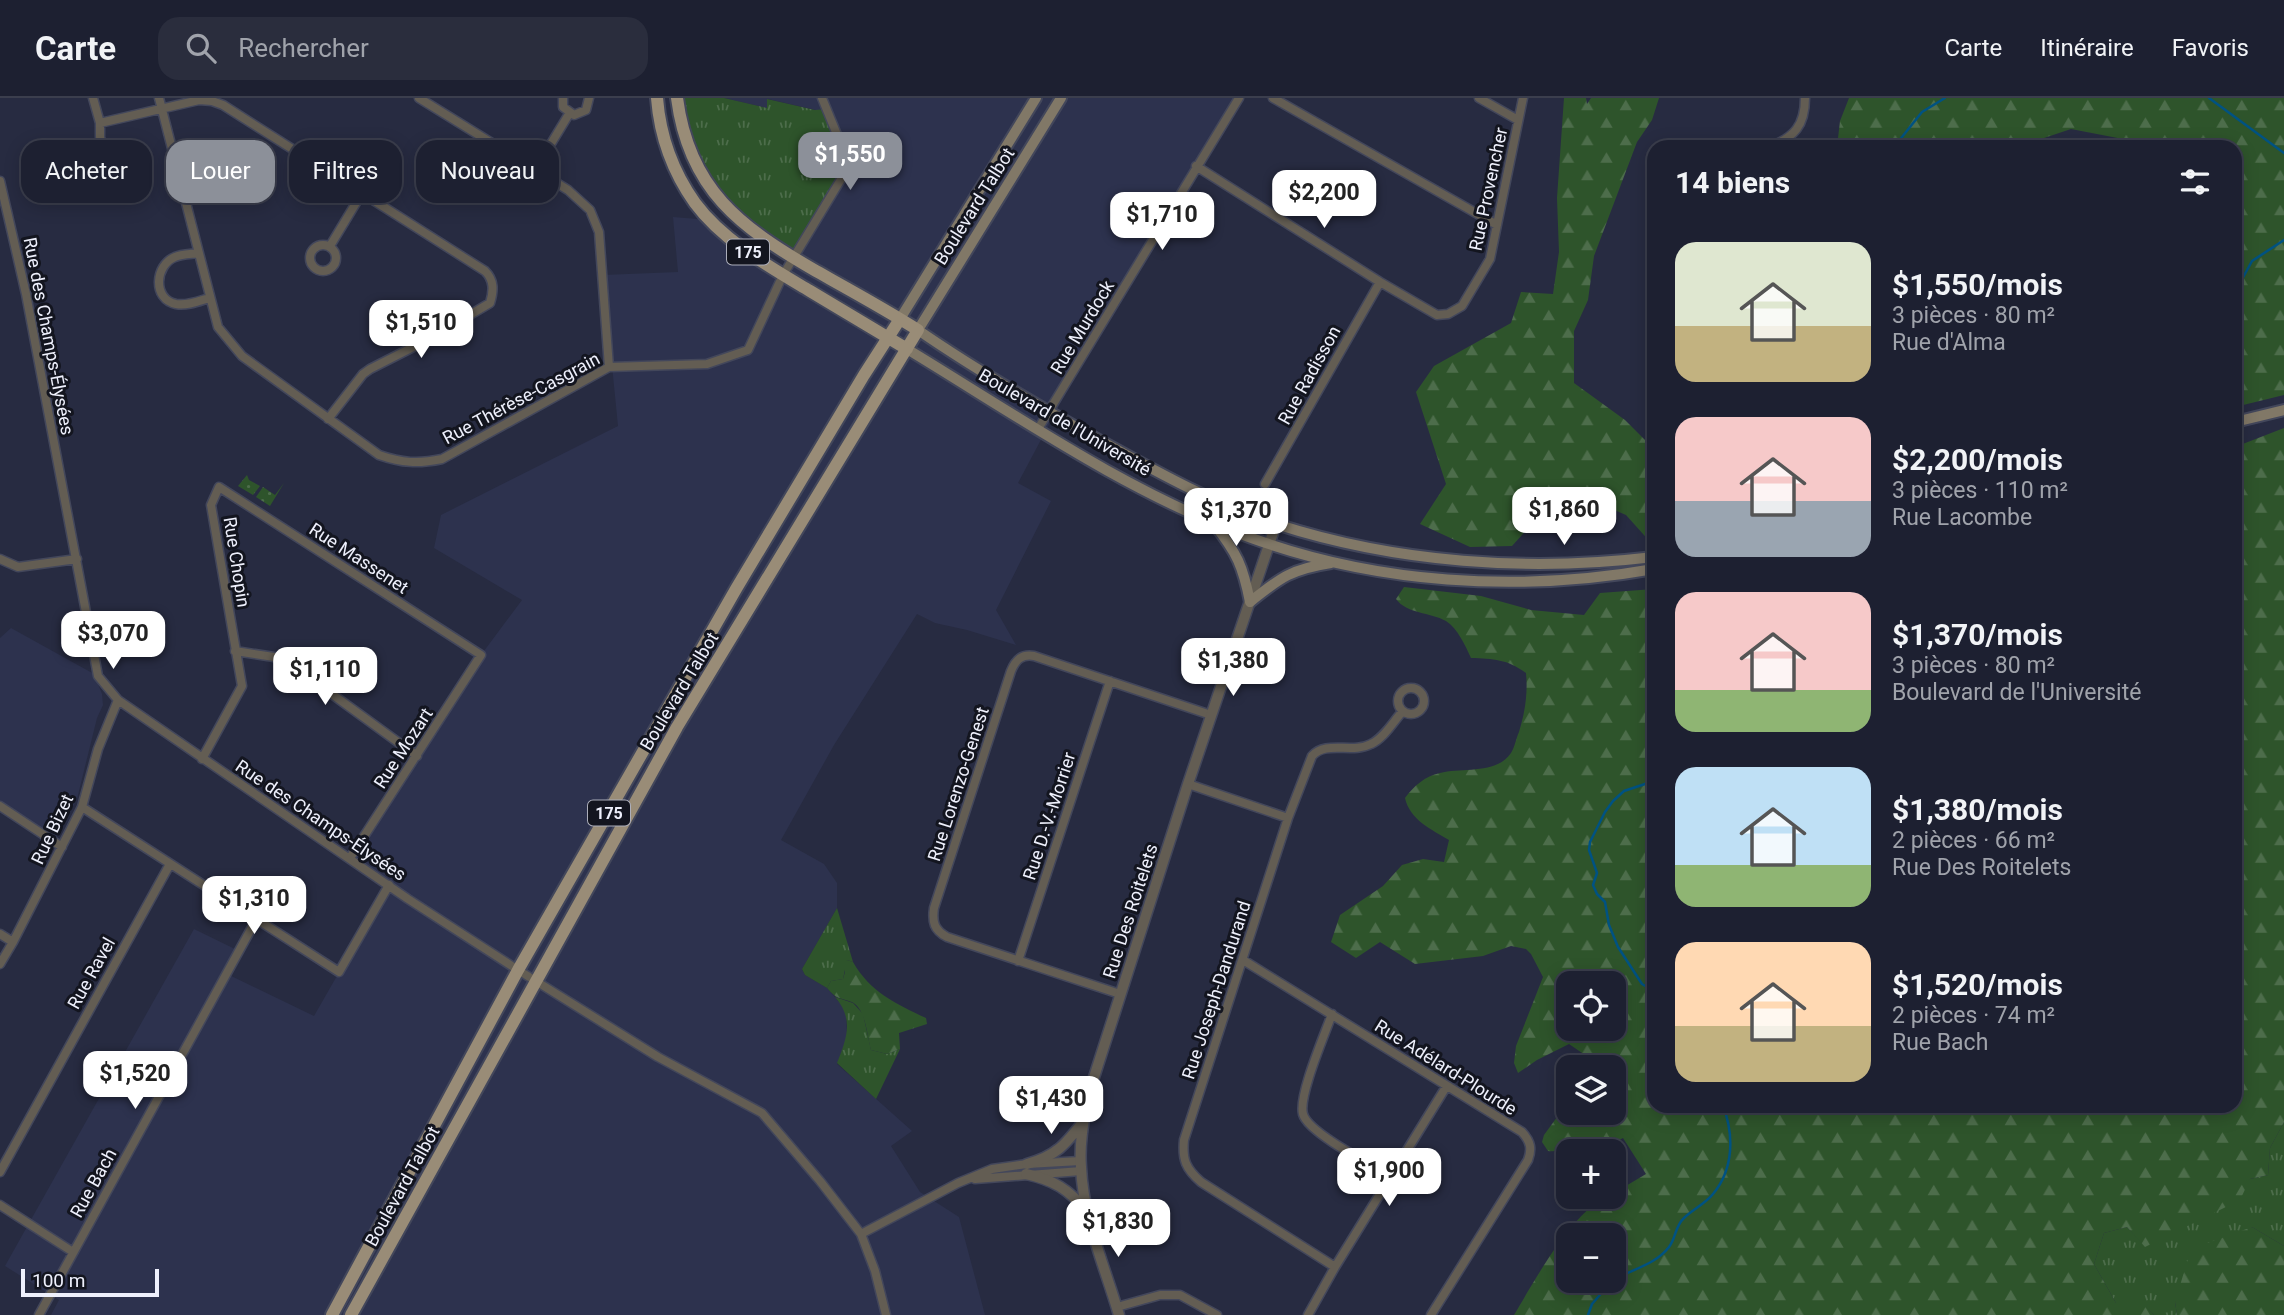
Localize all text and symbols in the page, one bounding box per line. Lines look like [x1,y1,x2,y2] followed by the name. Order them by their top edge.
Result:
[158,17,648,80] search box
[35,29,116,68] text: Carte
[182,29,220,67] icon: search
[238,33,369,63] text: Rechercher
[1944,34,2002,62] text: Carte
[2040,34,2134,62] text: Itinéraire
[2172,34,2249,62] text: Favoris
[1465,125,1511,253] street label: Rue Provencher
[793,132,907,192] pin: $1,550
[21,140,152,203] chip: Acheter
[166,140,275,203] chip: Louer
[289,140,402,203] chip: Filtres
[416,140,559,203] chip: Nouveau
[814,141,886,168] text: $1,550
[930,144,1018,268] street label: Boulevard Talbot
[2176,163,2214,201] icon: filters
[1675,165,1790,200] text: 14 biens
[1267,170,1381,230] pin: $2,200
[1288,179,1360,206] text: $2,200
[1105,192,1219,252] pin: $1,710
[1126,201,1198,228] text: $1,710
[20,235,78,437] street label: Rue des Champs-Élysées
[727,240,769,264] road number: 175
[1892,267,2063,302] text: $1,550/mois
[1731,270,1815,354] icon: home
[1046,276,1119,378] street label: Rue Murdock
[364,300,478,360] pin: $1,510
[1892,302,2055,329] text: 3 pièces · 80 m²
[385,309,457,336] text: $1,510
[1273,322,1345,428] street label: Rue Radisson
[1892,329,2006,356] text: Rue d'Alma
[439,348,603,448] street label: Rue Thérèse-Casgrain
[975,364,1155,480] street label: Boulevard de l'Université
[1892,442,2063,477] text: $2,200/mois
[1731,445,1815,529] icon: home
[1892,477,2068,504] text: 3 pièces · 110 m²
[1507,488,1621,547] pin: $1,860
[1179,489,1293,548] pin: $1,370
[1528,496,1600,523] text: $1,860
[1200,497,1272,524] text: $1,370
[1892,504,2032,531] text: Rue Lacombe
[219,515,255,609] street label: Rue Chopin
[305,518,413,598] street label: Rue Massenet
[56,612,170,671] pin: $3,070
[1892,617,2063,652] text: $1,370/mois
[77,620,149,647] text: $3,070
[1731,620,1815,704] icon: home
[636,628,723,754] street label: Boulevard Talbot
[1176,638,1290,698] pin: $1,380
[1197,647,1269,674] text: $1,380
[268,648,382,707] pin: $1,110
[1892,652,2055,679] text: 3 pièces · 80 m²
[289,656,361,683] text: $1,110
[1892,679,2141,706] text: Boulevard de l'Université
[369,704,437,792] street label: Rue Mozart
[923,704,993,864] street label: Rue Lorenzo-Genest
[1018,749,1080,883] street label: Rue D.-V.-Morrier
[232,755,410,885] street label: Rue des Champs-Élysées
[27,791,77,867] street label: Rue Bizet
[1892,792,2063,827] text: $1,380/mois
[1731,795,1815,879] icon: home
[588,800,630,826] road number: 175
[1892,827,2055,854] text: 2 pièces · 66 m²
[1098,841,1162,981] street label: Rue Des Roitelets
[1892,854,2071,881] text: Rue Des Roitelets
[197,876,311,936] pin: $1,310
[218,885,290,912] text: $1,310
[1177,898,1255,1082] street label: Rue Joseph-Dandurand
[63,934,119,1012] street label: Rue Ravel
[1892,967,2063,1002] text: $1,520/mois
[1731,970,1815,1054] icon: home
[1556,971,1626,1293] map controls
[1556,971,1626,1041] button: locate
[1892,1002,2055,1029] text: 2 pièces · 74 m²
[1371,1015,1521,1119] street label: Rue Adélard-Plourde
[1892,1029,1988,1056] text: Rue Bach
[78,1052,192,1111] pin: $1,520
[1556,1055,1626,1125] button: layers
[99,1060,171,1087] text: $1,520
[994,1076,1108,1136] pin: $1,430
[1015,1085,1087,1112] text: $1,430
[360,1122,444,1250] street label: Boulevard Talbot
[1556,1139,1626,1209] button: +
[66,1145,120,1221] street label: Rue Bach
[1332,1148,1446,1208] pin: $1,900
[1353,1157,1425,1184] text: $1,900
[1061,1200,1175,1259] pin: $1,830
[1082,1208,1154,1235] text: $1,830
[1556,1223,1626,1293] button: −
[21,1266,159,1298] scale bar
[32,1269,85,1292] text: 100 m

